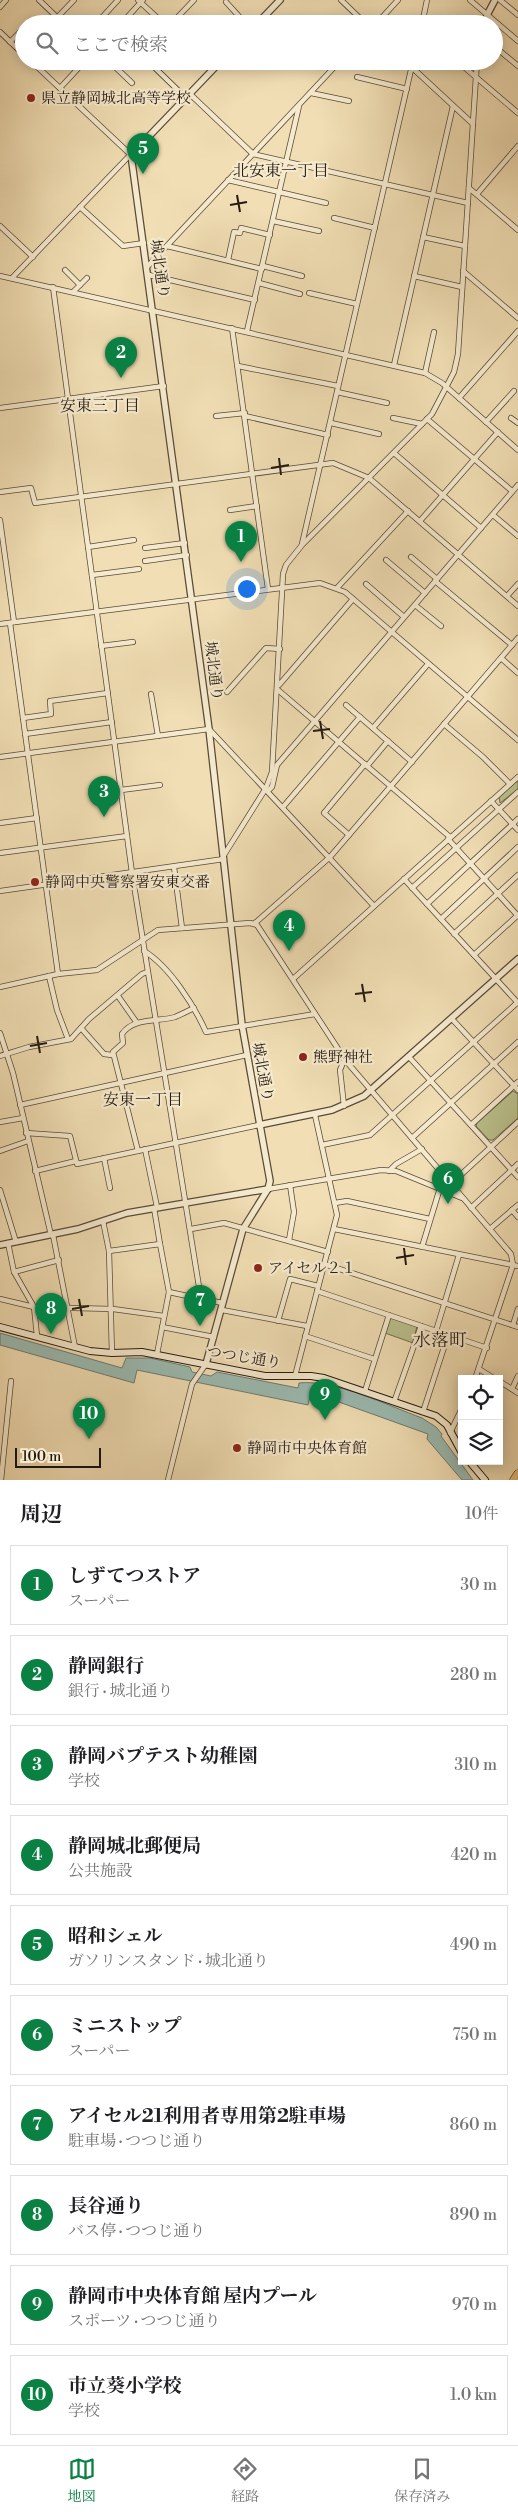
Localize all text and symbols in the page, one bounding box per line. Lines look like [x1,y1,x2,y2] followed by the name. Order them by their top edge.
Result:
[15,15,503,70] search box
[33,29,61,57] icon: search
[73,33,168,57] text: ここで検索
[41,89,191,108] place label: 県立静岡城北高等学校
[25,92,37,104] marker: 県立静岡城北高等学校
[127,133,159,174] pin: 5
[233,161,329,181] district label: 北安東一丁目
[146,238,173,300] street label: 城北通り
[105,337,137,378] pin: 2
[60,396,140,416] district label: 安東三丁目
[225,521,257,562] pin: 1
[234,576,260,602] your location
[200,640,227,702] street label: 城北通り
[88,776,120,817] pin: 3
[45,873,210,892] place label: 静岡中央警察署安東交番
[29,876,41,888] marker: 静岡中央警察署安東交番
[273,910,305,951] pin: 4
[248,1041,277,1103] street label: 城北通り
[313,1048,373,1067] place label: 熊野神社
[297,1051,309,1063] marker: 熊野神社
[103,1090,183,1110] district label: 安東一丁目
[432,1163,464,1204] pin: 6
[268,1259,356,1278] place label: アイセル２１
[252,1262,264,1274] marker: アイセル２１
[184,1285,216,1326] pin: 7
[35,1293,67,1334] pin: 8
[413,1329,467,1352] district label: 水落町
[205,1342,282,1373] street label: つつじ通り
[458,1375,503,1465] map controls
[458,1375,503,1420] button: locate
[309,1379,341,1420] pin: 9
[73,1398,105,1439] pin: 10
[458,1420,503,1465] button: layers
[247,1439,367,1458] place label: 静岡市中央体育館
[231,1442,243,1454] marker: 静岡市中央体育館
[15,1445,101,1468] scale bar
[22,1448,61,1466] text: 100 m
[20,1502,62,1528] text: 周辺
[465,1504,498,1524] text: 10件
[68,1564,201,1588] text: しずてつストア
[33,1575,41,1595] text: 1
[460,1575,497,1595] text: 30 m
[68,1591,130,1611] text: スーパー
[68,1654,144,1678] text: 静岡銀行
[32,1665,42,1685] text: 2
[450,1665,497,1685] text: 280 m
[68,1681,173,1701] text: 銀行 · 城北通り
[68,1744,257,1768] text: 静岡バプテスト幼稚園
[32,1755,42,1775] text: 3
[454,1755,497,1775] text: 310 m
[68,1771,100,1791] text: 学校
[68,1834,201,1858] text: 静岡城北郵便局
[32,1845,42,1865] text: 4
[450,1845,497,1865] text: 420 m
[68,1861,132,1881] text: 公共施設
[68,1924,163,1948] text: 昭和シェル
[32,1935,42,1955] text: 5
[450,1935,497,1955] text: 490 m
[68,1951,269,1971] text: ガソリンスタンド · 城北通り
[68,2014,181,2038] text: ミニストップ
[32,2025,42,2045] text: 6
[453,2025,497,2045] text: 750 m
[68,2041,130,2061] text: スーパー
[68,2104,346,2128] text: アイセル21利用者専用第2駐車場
[32,2115,42,2135] text: 7
[450,2115,497,2135] text: 860 m
[68,2131,205,2151] text: 駐車場 · つつじ通り
[68,2194,144,2218] text: 長谷通り
[32,2205,42,2225] text: 8
[450,2205,497,2225] text: 890 m
[68,2221,205,2241] text: バス停 · つつじ通り
[68,2284,317,2308] text: 静岡市中央体育館 屋内プール
[32,2295,42,2315] text: 9
[452,2295,497,2315] text: 970 m
[68,2311,221,2331] text: スポーツ · つつじ通り
[68,2374,182,2398] text: 市立葵小学校
[28,2385,46,2405] text: 10
[450,2385,497,2405] text: 1.0 km
[68,2401,100,2421] text: 学校
[68,2455,96,2506] tab: 地図
[231,2455,259,2506] tab: 経路
[394,2455,450,2506] tab: 保存済み

